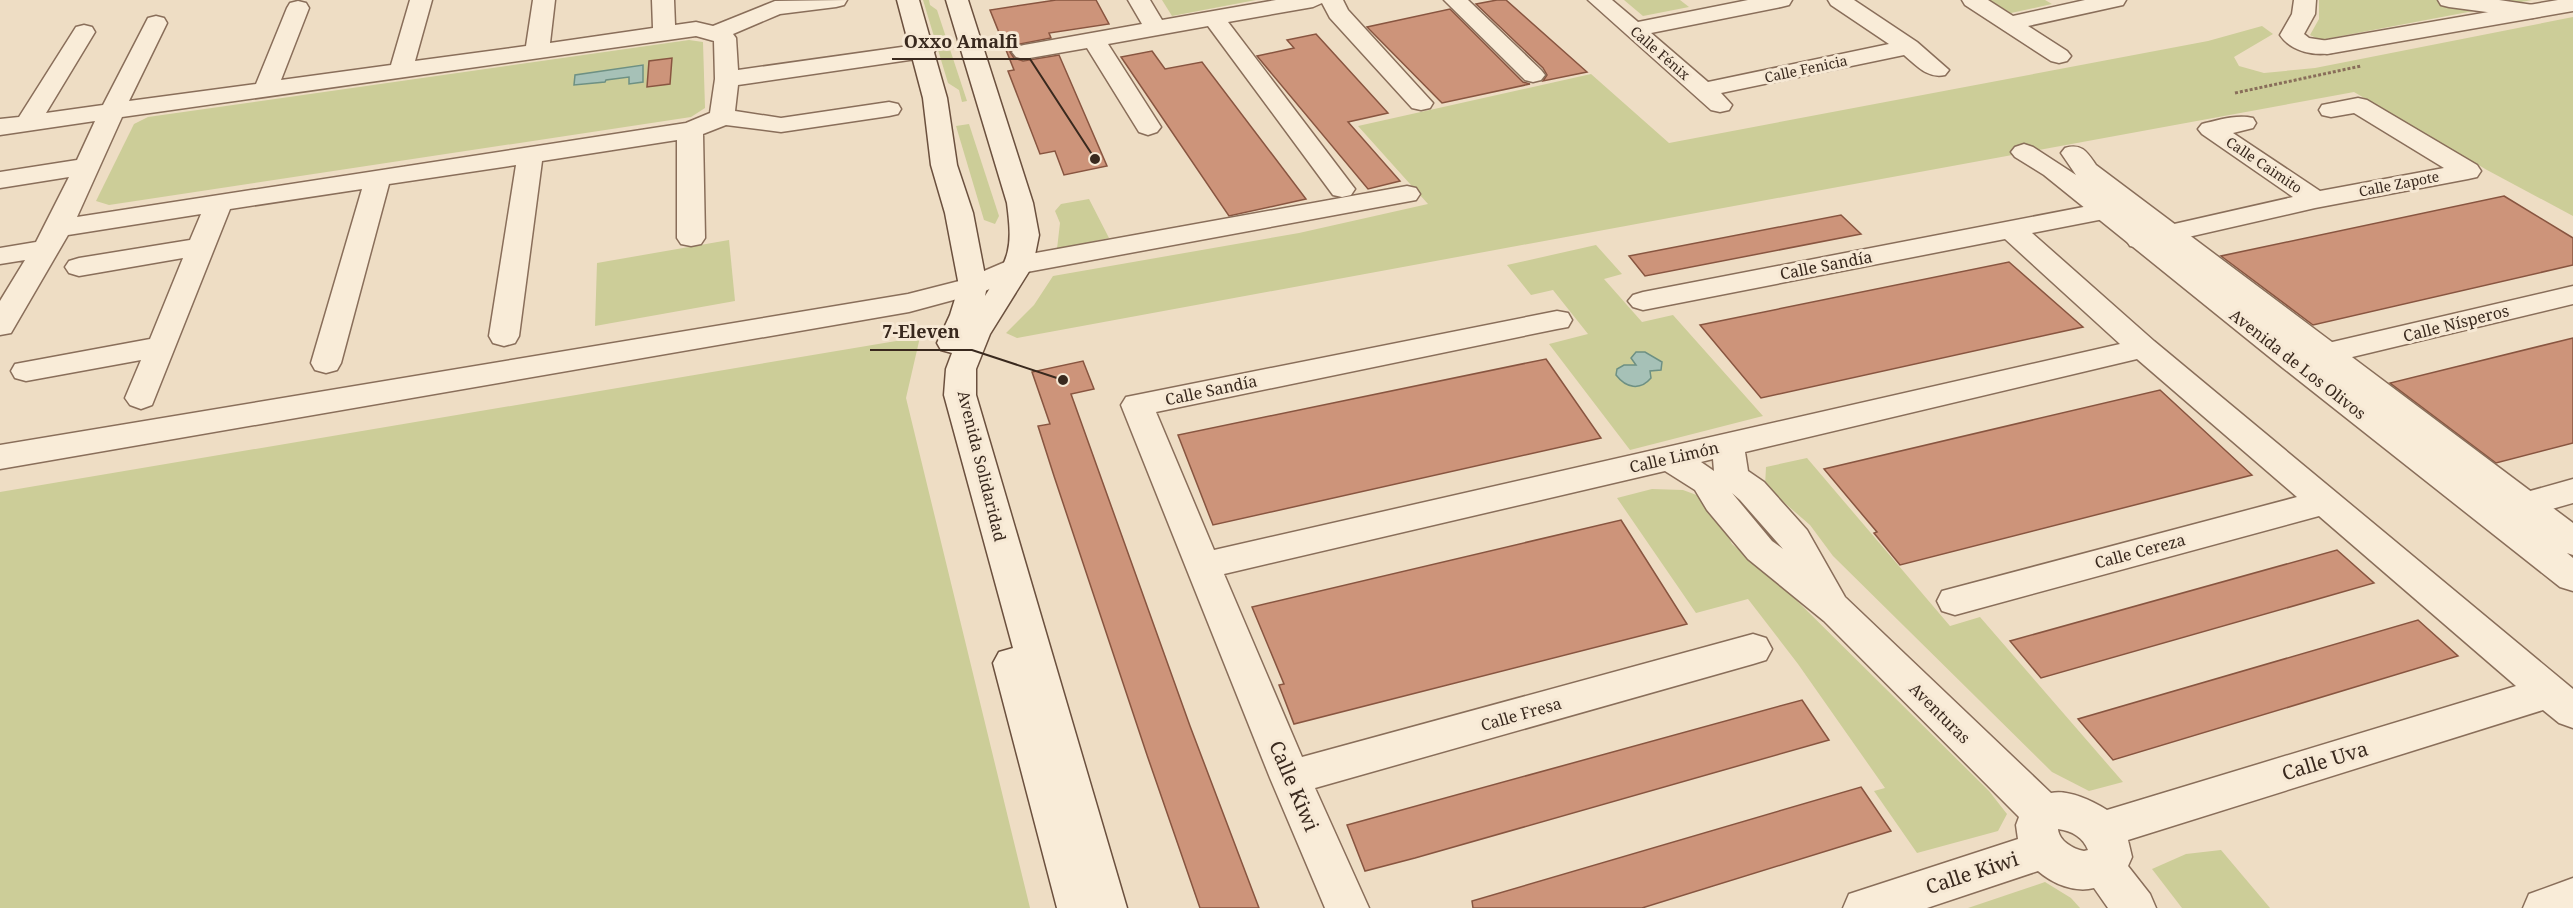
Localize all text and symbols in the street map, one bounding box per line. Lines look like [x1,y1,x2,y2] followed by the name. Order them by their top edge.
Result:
[1627,21,1695,84] street label: Calle Fénix
[892,23,1030,59] callout: Oxxo Amalfi
[904,29,1018,53] text: Oxxo Amalfi
[1763,50,1849,87] street label: Calle Fenicia
[2223,132,2306,197] street label: Calle Caimito
[2357,166,2441,201] street label: Calle Zapote
[1778,245,1874,285] street label: Calle Sandía
[2401,299,2511,347] street label: Calle Nísperos
[2225,304,2371,424] street label: Avenida de Los Olivos
[870,314,972,350] callout: 7-Eleven
[882,319,960,343] text: 7-Eleven
[1163,370,1259,410] street label: Calle Sandía
[953,388,1011,544] street label: Avenida Solidaridad
[1627,436,1721,478] street label: Calle Limón
[2092,528,2188,574] street label: Calle Cereza
[1905,678,1975,748] street label: Aventuras
[1478,692,1564,736] street label: Calle Fresa
[2278,735,2371,786] street label: Calle Uva
[1263,736,1326,836] street label: Calle Kiwi
[1922,845,2022,900] street label: Calle Kiwi

